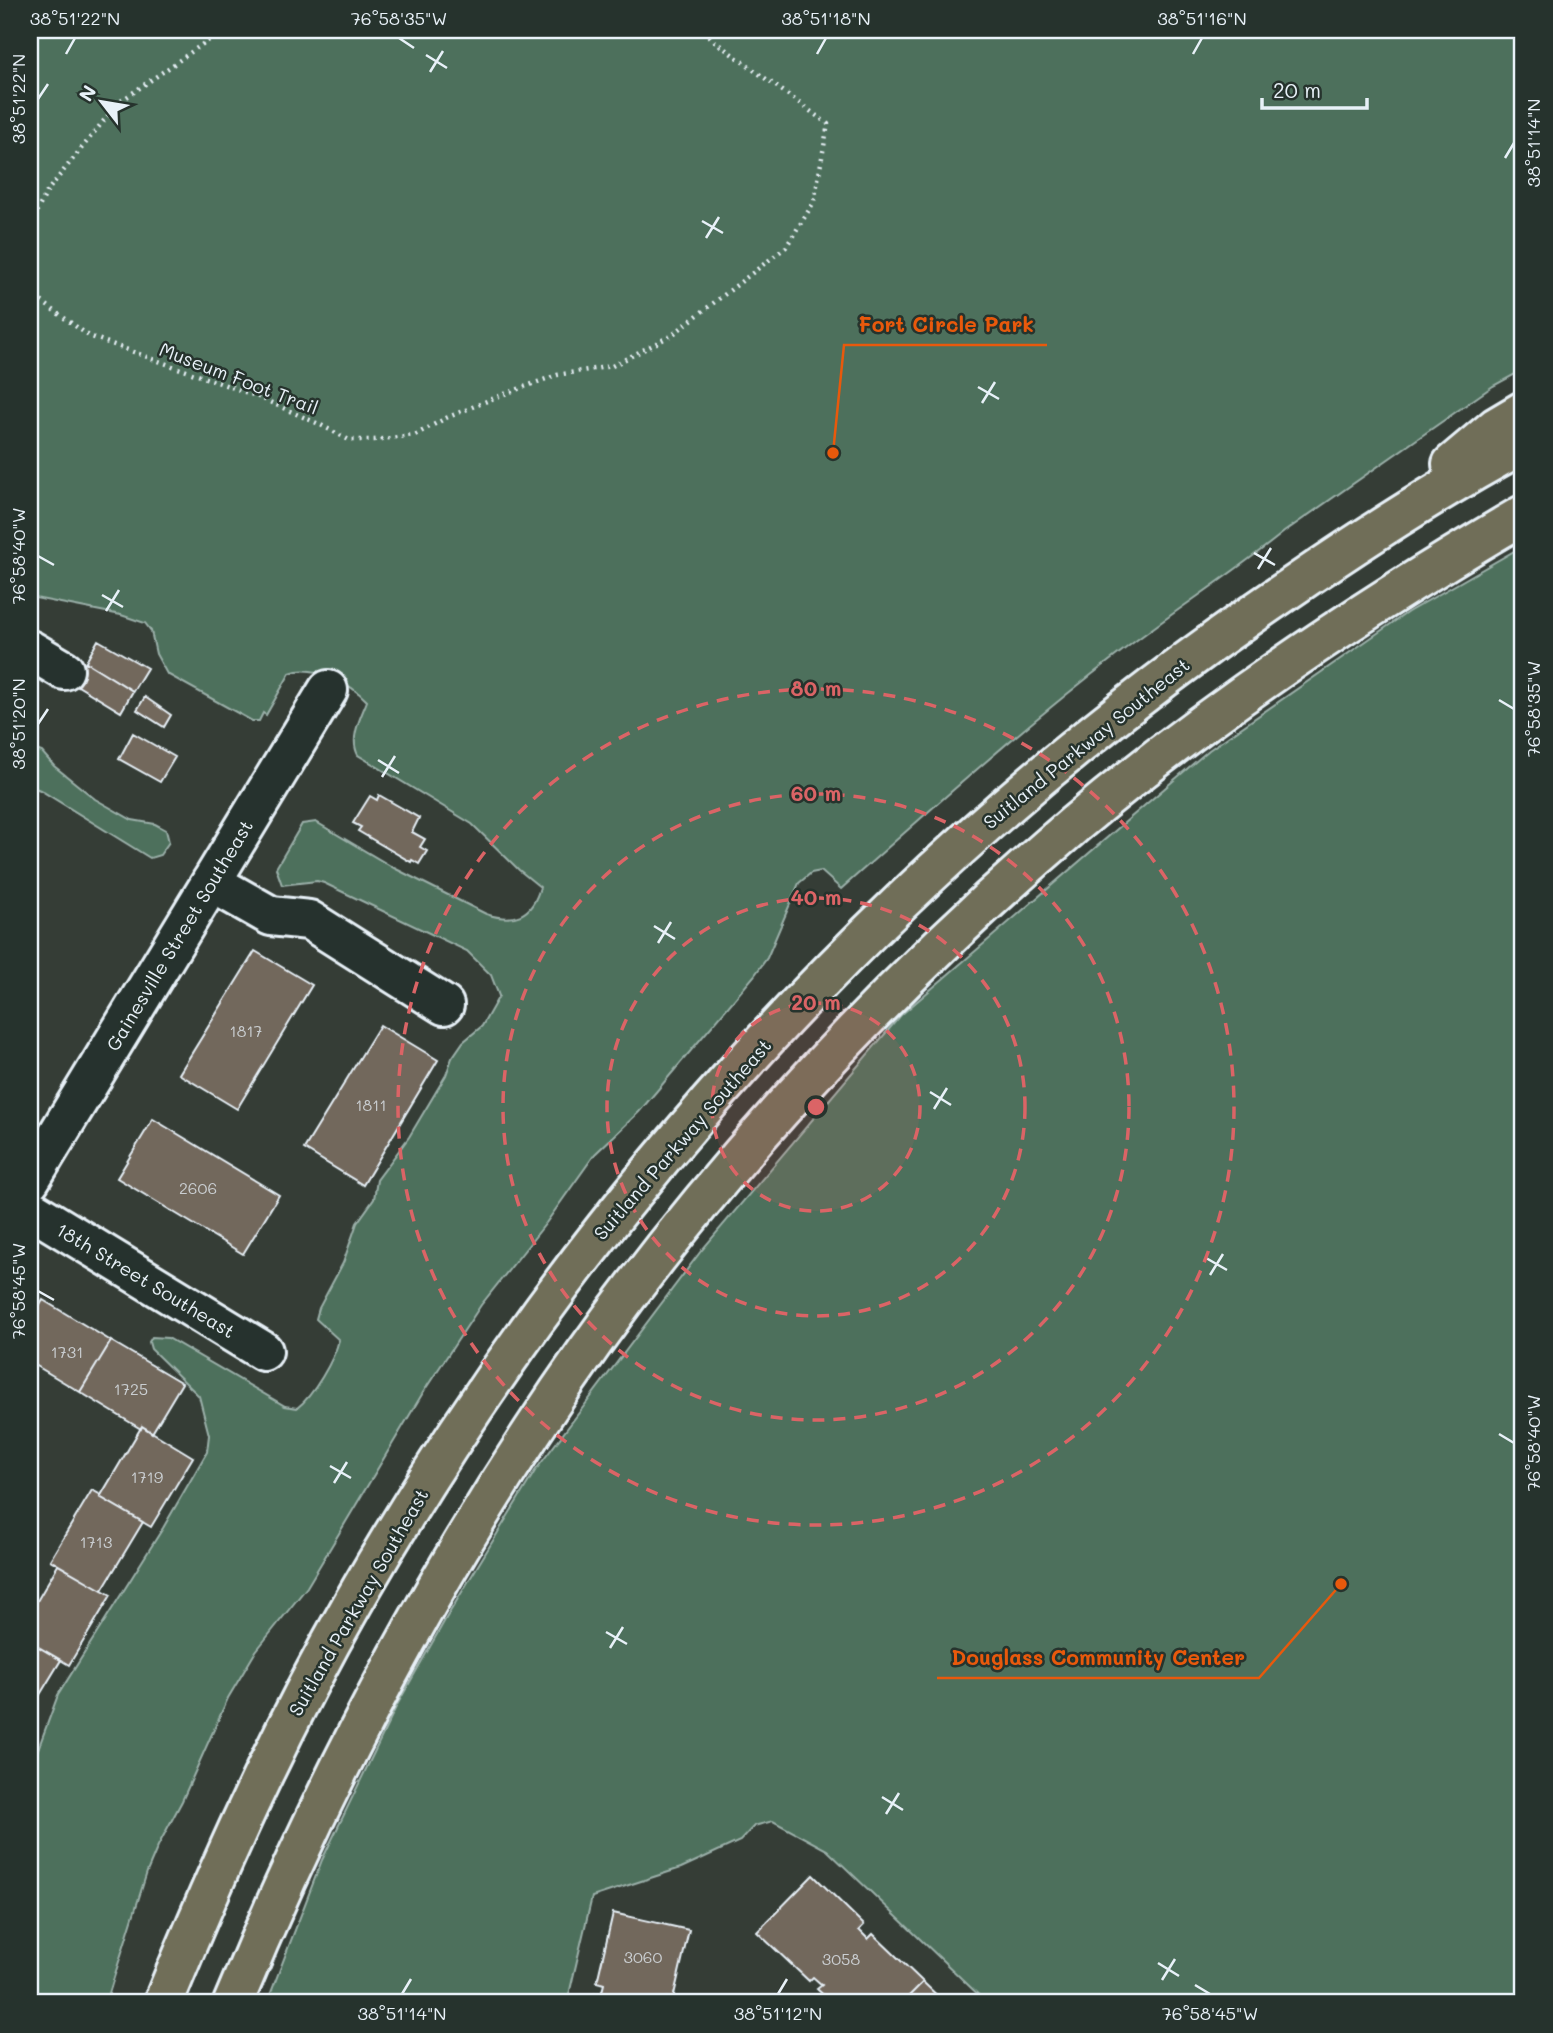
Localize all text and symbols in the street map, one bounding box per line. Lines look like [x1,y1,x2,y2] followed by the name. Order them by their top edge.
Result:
[30,6,120,30] text: 38°51'22"N
[351,6,447,30] text: 76°58'35"W
[781,6,871,30] text: 38°51'18"N
[1157,6,1247,30] text: 38°51'16"N
[6,54,30,144] text: 38°51'22"N
[66,66,136,136] north arrow
[1262,66,1368,110] scale bar
[1273,76,1321,103] text: 20 m
[73,80,101,106] text: N
[1521,98,1545,188] text: 38°51'14"N
[844,303,1047,345] callout: Fort Circle Park
[858,310,1034,337] text: Fort Circle Park
[156,336,322,420] street label: Museum Foot Trail
[6,507,30,605] text: 76°58'40"W
[978,652,1194,834] street label: Suitland Parkway Southeast
[1521,661,1545,757] text: 76°58'35"W
[791,674,841,701] text: 80 m
[6,678,30,770] text: 38°51'20"N
[791,779,841,806] text: 60 m
[100,815,258,1055] street label: Gainesville Street Southeast
[790,883,842,910] text: 40 m
[791,988,841,1015] text: 20 m
[230,1020,263,1041] house number: 1817
[588,1033,776,1245] street label: Suitland Parkway Southeast
[355,1094,387,1115] house number: 1811
[804,1095,828,1119] centre of rings
[179,1177,217,1198] house number: 2606
[52,1217,240,1343] street label: 18th Street Southeast
[6,1243,30,1339] text: 76°58'45"W
[51,1341,83,1362] house number: 1731
[114,1378,148,1399] house number: 1725
[1521,1394,1545,1492] text: 76°58'40"W
[131,1466,163,1487] house number: 1719
[282,1484,434,1720] street label: Suitland Parkway Southeast
[80,1531,112,1552] house number: 1713
[937,1636,1259,1678] callout: Douglass Community Center
[951,1643,1245,1671] text: Douglass Community Center
[624,1946,663,1967] house number: 3060
[822,1948,860,1969] house number: 3058
[357,2001,447,2025] text: 38°51'14"N
[734,2001,822,2025] text: 38°51'12"N
[1162,2001,1258,2025] text: 76°58'45"W

